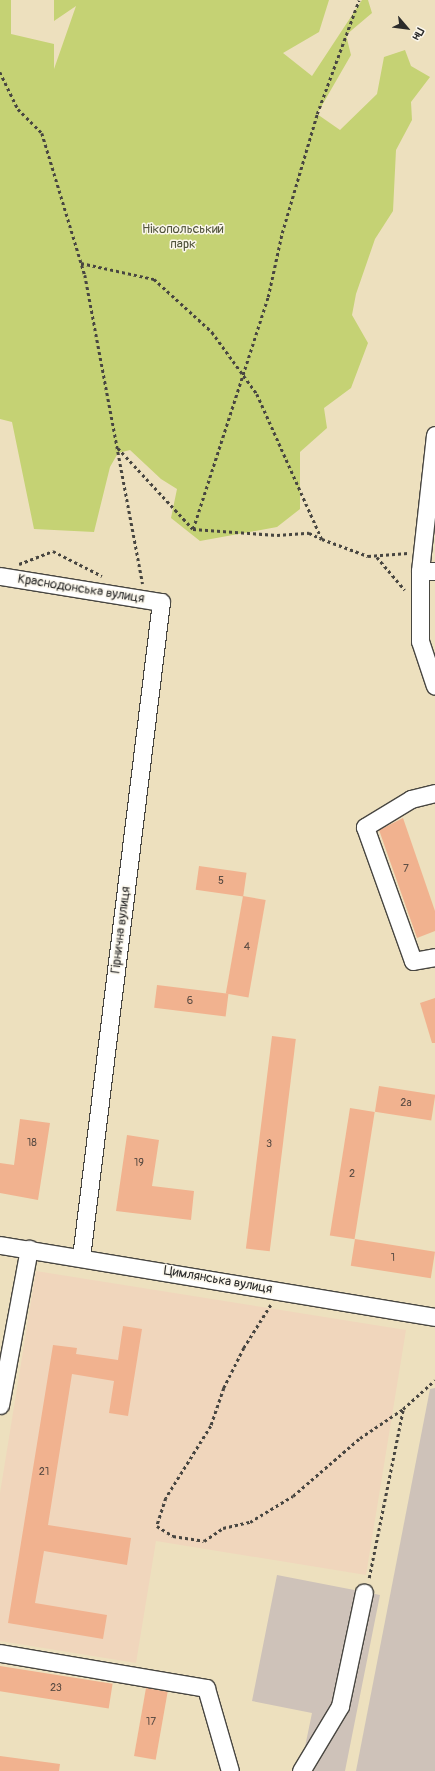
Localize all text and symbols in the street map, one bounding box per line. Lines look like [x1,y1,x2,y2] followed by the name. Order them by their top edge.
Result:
[387,8,427,48] north arrow
[409,25,427,42] text: Пн
[142,222,224,253] park label: Нікопольський парк
[17,571,145,607] street label: Краснодонська вулиця
[403,862,409,876] house number: 7
[218,874,224,888] house number: 5
[108,886,134,974] street label: Гірнична вулиця
[244,940,250,954] house number: 4
[187,994,193,1008] house number: 6
[400,1096,412,1110] house number: 2а
[27,1136,37,1150] house number: 18
[266,1137,272,1151] house number: 3
[134,1156,144,1170] house number: 19
[349,1167,355,1181] house number: 2
[391,1251,395,1265] house number: 1
[162,1263,274,1297] street label: Цимлянська вулиця
[39,1465,49,1479] house number: 21
[50,1681,62,1695] house number: 23
[146,1715,156,1729] house number: 17

